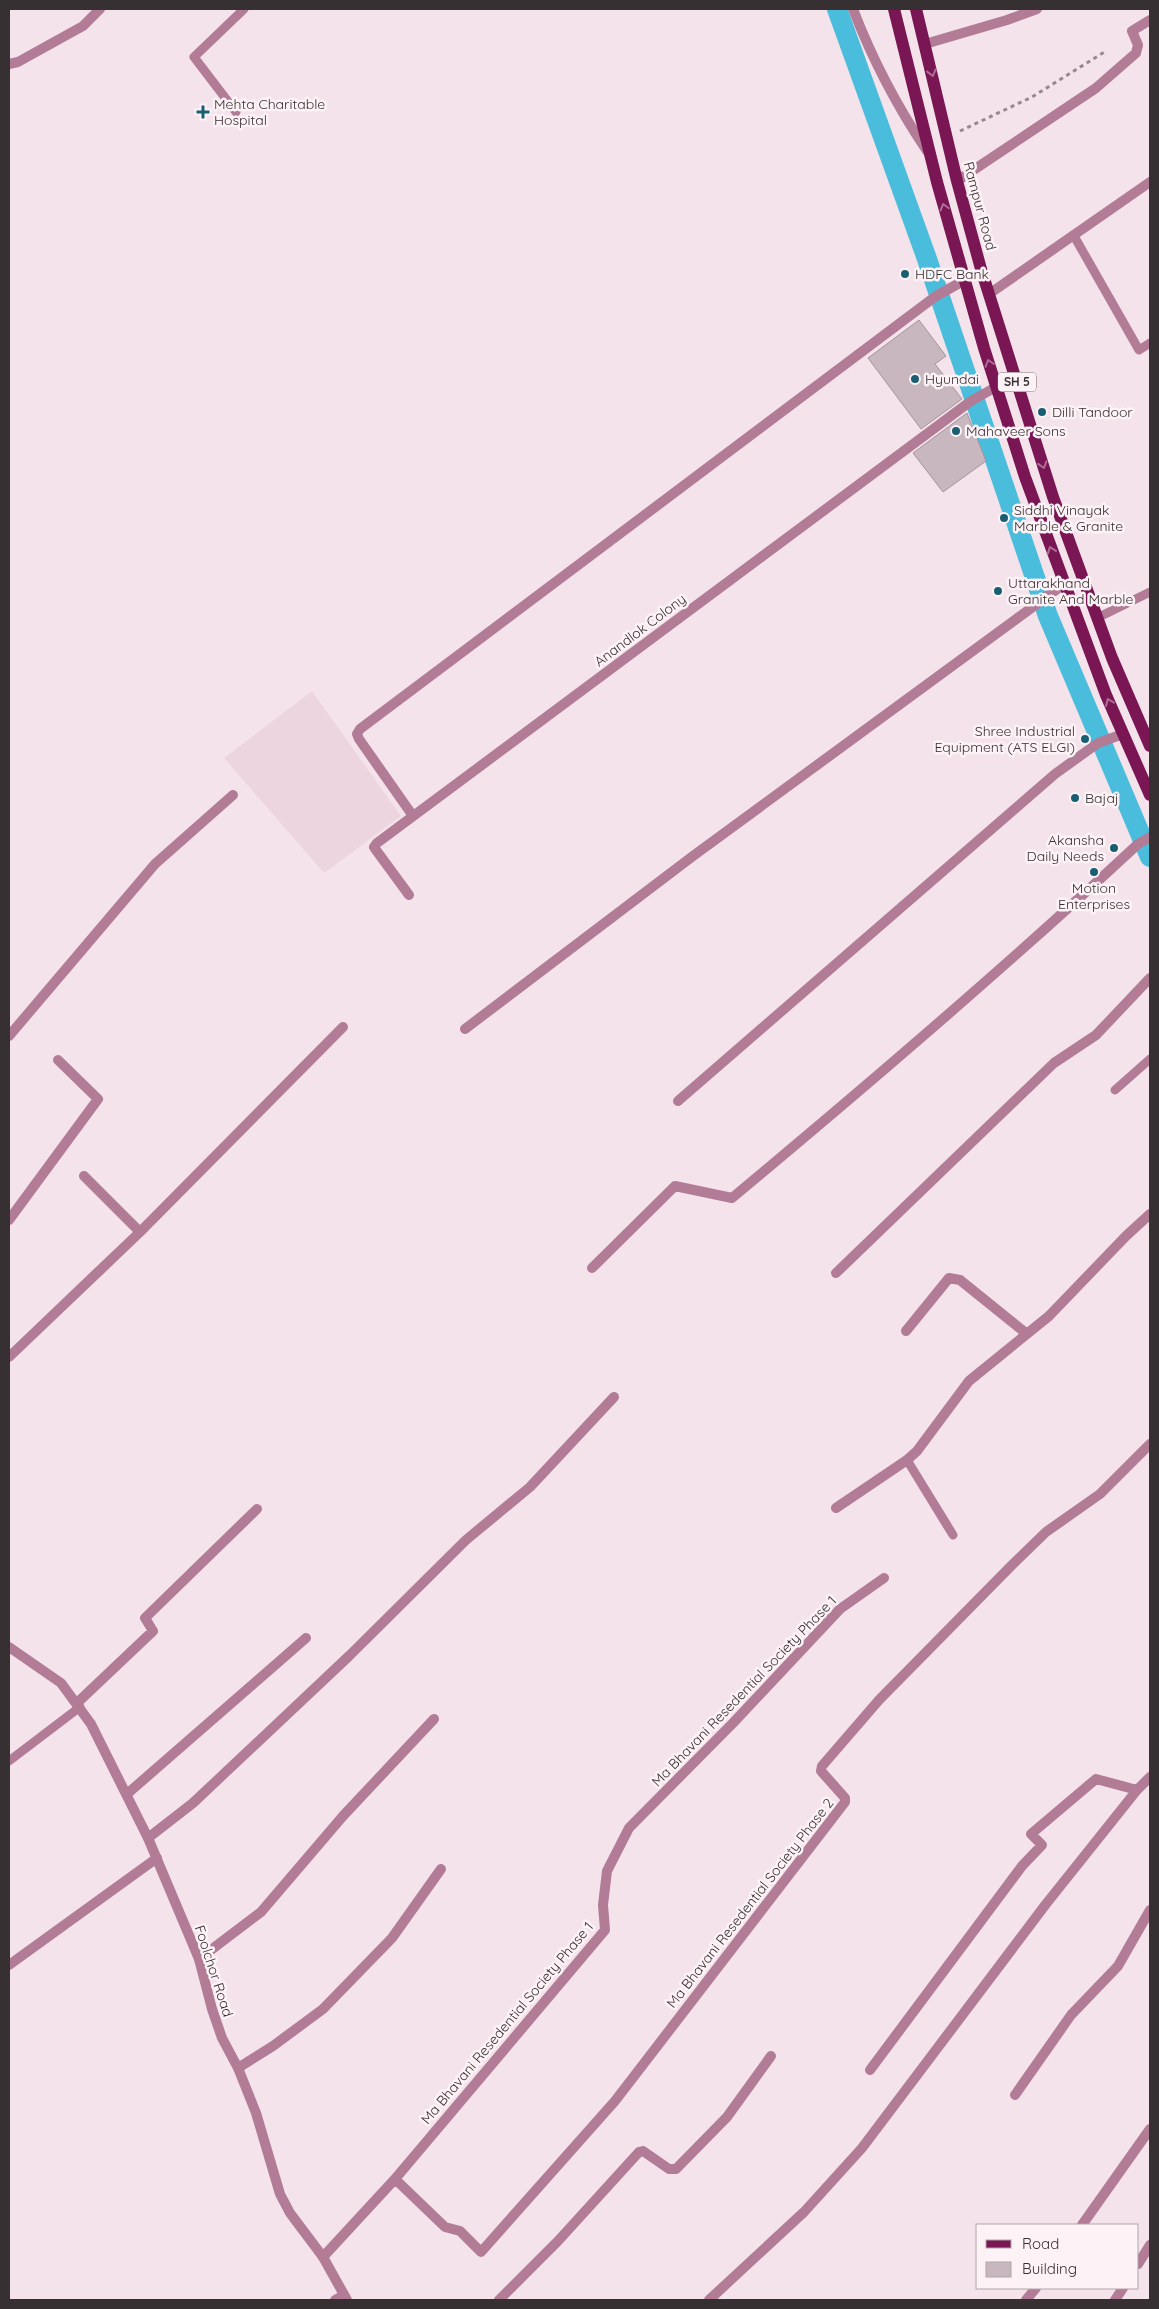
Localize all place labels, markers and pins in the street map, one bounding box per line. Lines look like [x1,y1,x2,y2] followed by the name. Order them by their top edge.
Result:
[214,95,325,129] place label: Mehta Charitable Hospital
[196,105,210,119] marker: Mehta Charitable Hospital
[915,265,989,283] place label: HDFC Bank
[899,268,911,280] marker: HDFC Bank
[925,370,979,388] place label: Hyundai
[909,373,921,385] marker: Hyundai
[1052,403,1133,421] place label: Dilli Tandoor
[1036,406,1048,418] marker: Dilli Tandoor
[966,422,1066,440] place label: Mahaveer Sons
[950,425,962,437] marker: Mahaveer Sons
[1014,501,1123,535] place label: Siddhi Vinayak Marble & Granite
[998,512,1010,524] marker: Siddhi Vinayak Marble & Granite
[1008,574,1133,608] place label: Uttarakhand Granite And Marble
[992,585,1004,597] marker: Uttarakhand Granite And Marble
[934,722,1075,756] place label: Shree Industrial Equipment (ATS ELGI)
[1079,733,1091,745] marker: Shree Industrial Equipment (ATS ELGI)
[1085,789,1119,807] place label: Bajaj
[1069,792,1081,804] marker: Bajaj
[1027,831,1104,865] place label: Akansha Daily Needs
[1108,842,1120,854] marker: Akansha Daily Needs
[1088,866,1100,878] marker: Motion Enterprises
[1058,879,1130,913] place label: Motion Enterprises

